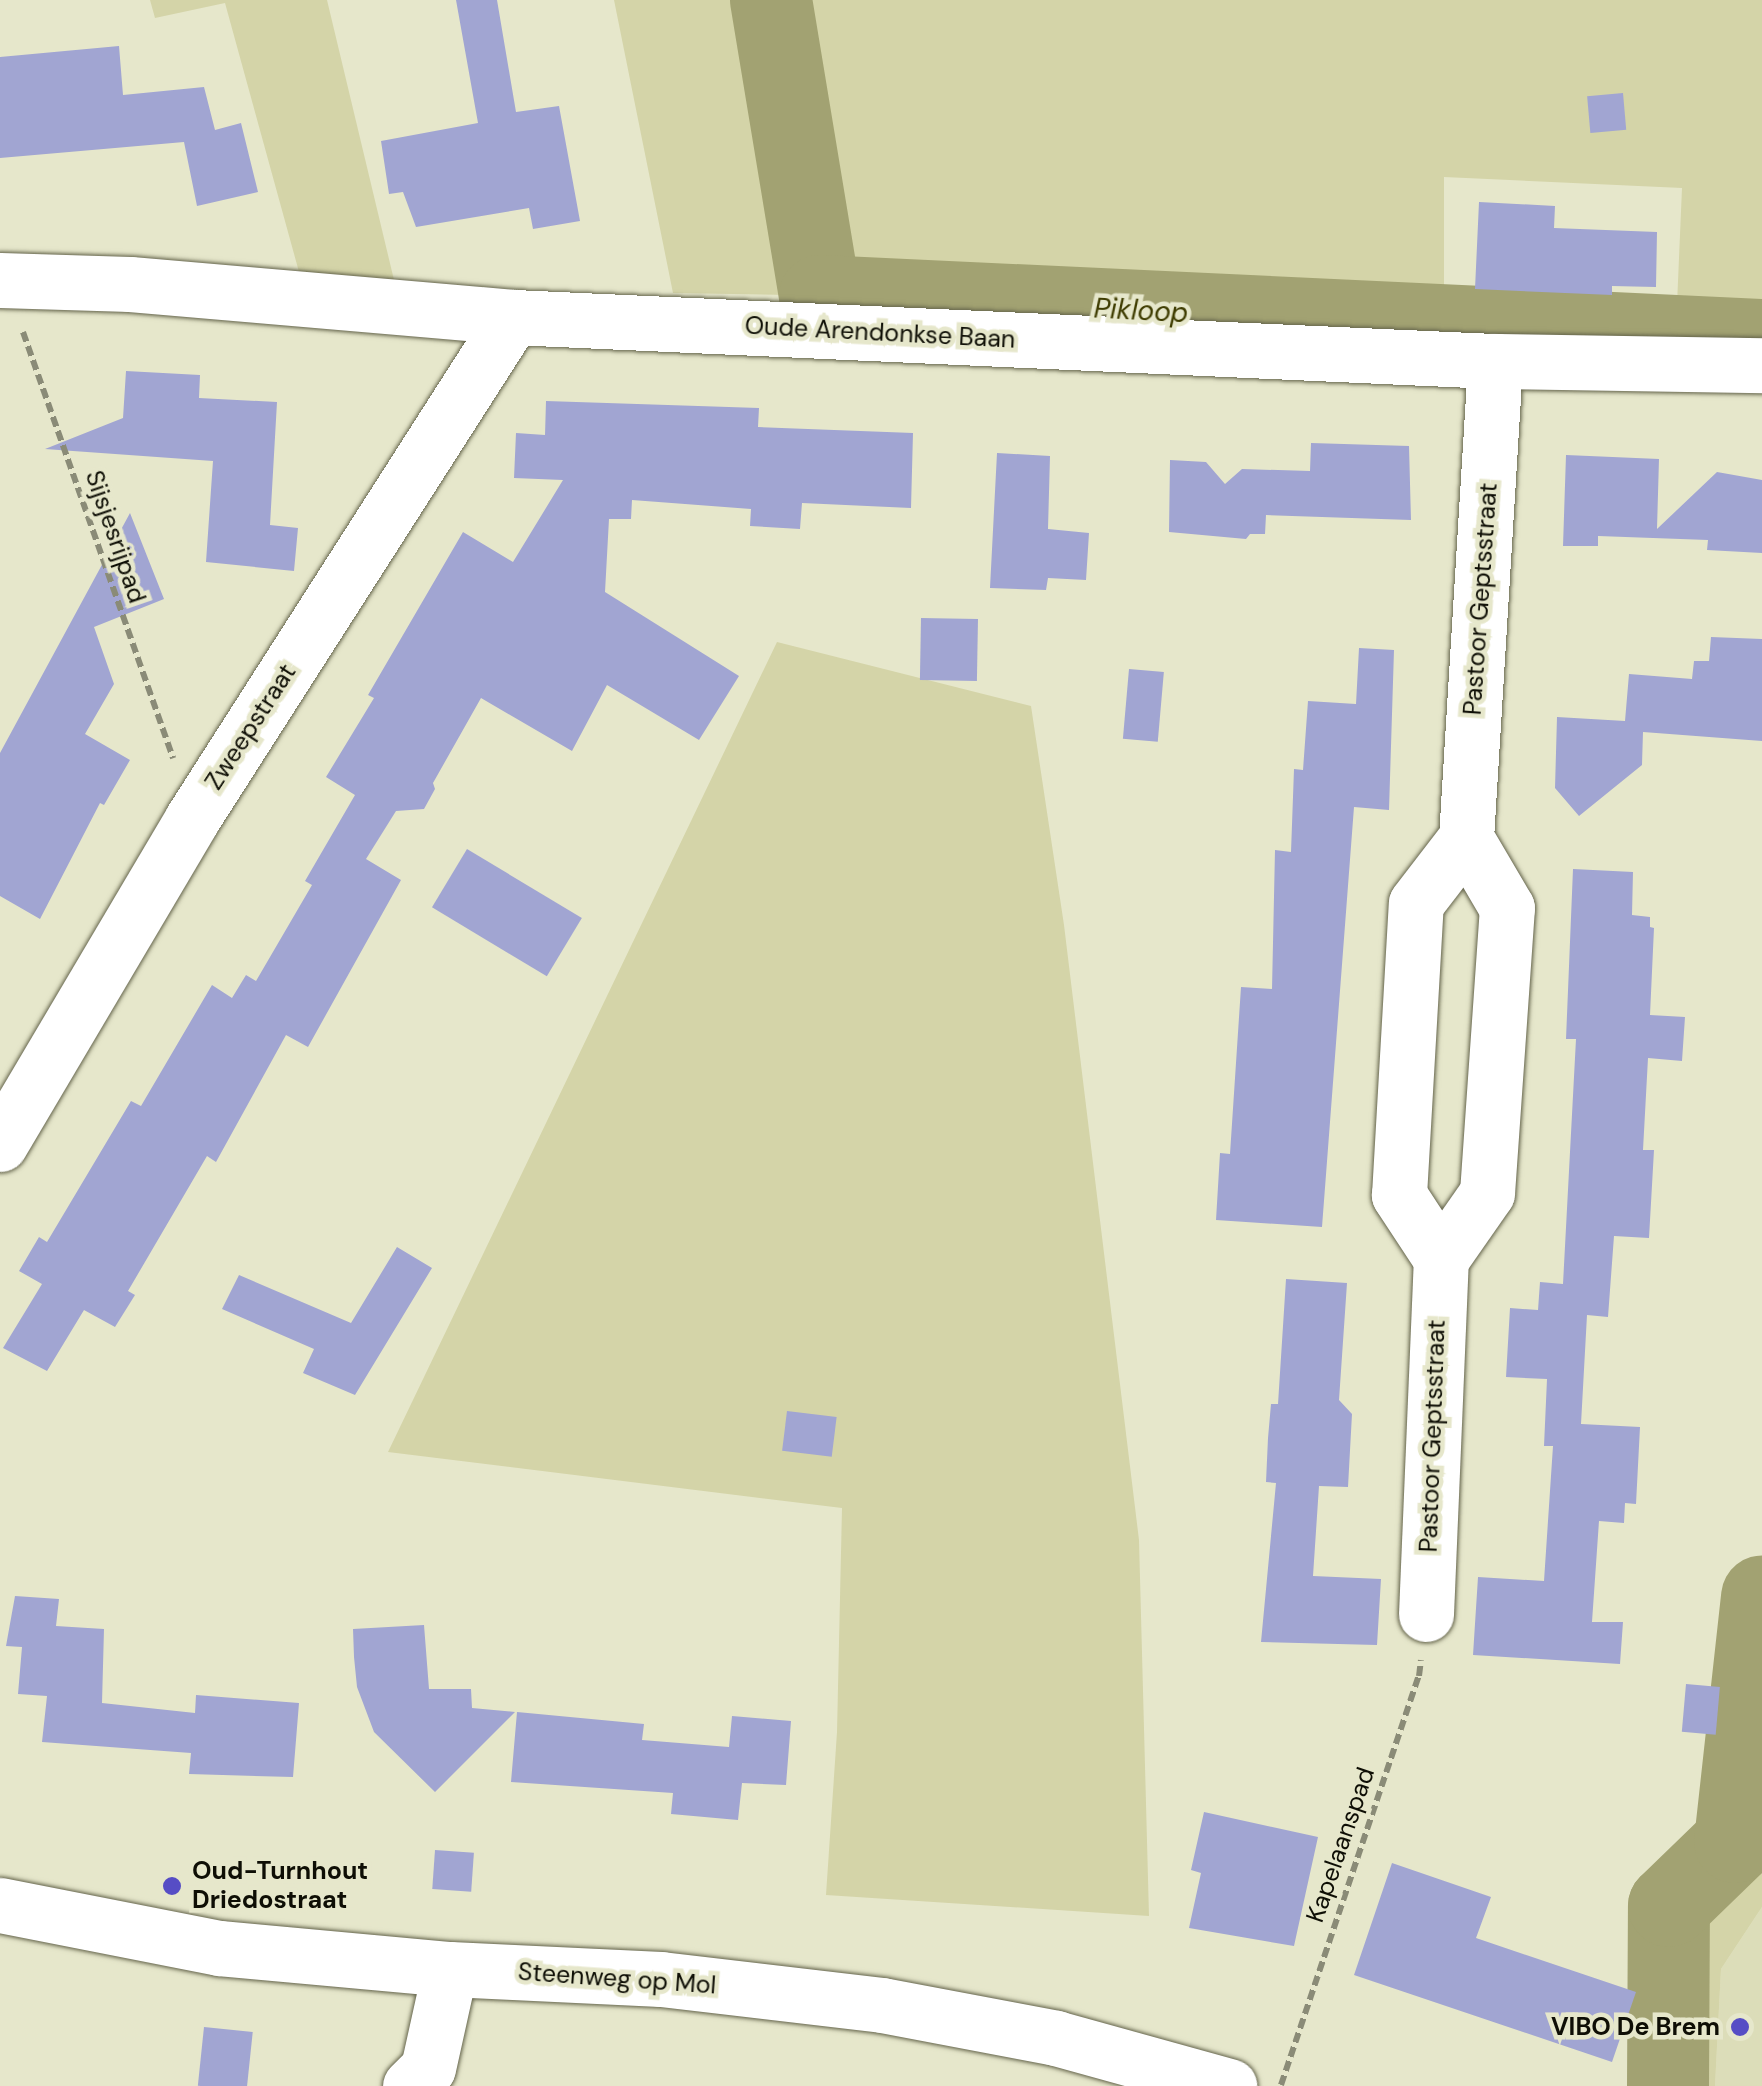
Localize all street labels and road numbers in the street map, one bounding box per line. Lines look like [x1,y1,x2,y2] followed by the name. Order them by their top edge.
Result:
[744,311,1016,355] street label: Oude Arendonkse Baan
[78,467,152,607] street label: Sijsjesrijpad
[1458,482,1504,716] street label: Pastoor Geptsstraat
[199,658,303,796] street label: Zweepstraat
[1414,1319,1452,1553] street label: Pastoor Geptsstraat
[1300,1763,1382,1927] street label: Kapelaanspad
[517,1957,717,2001] street label: Steenweg op Mol

